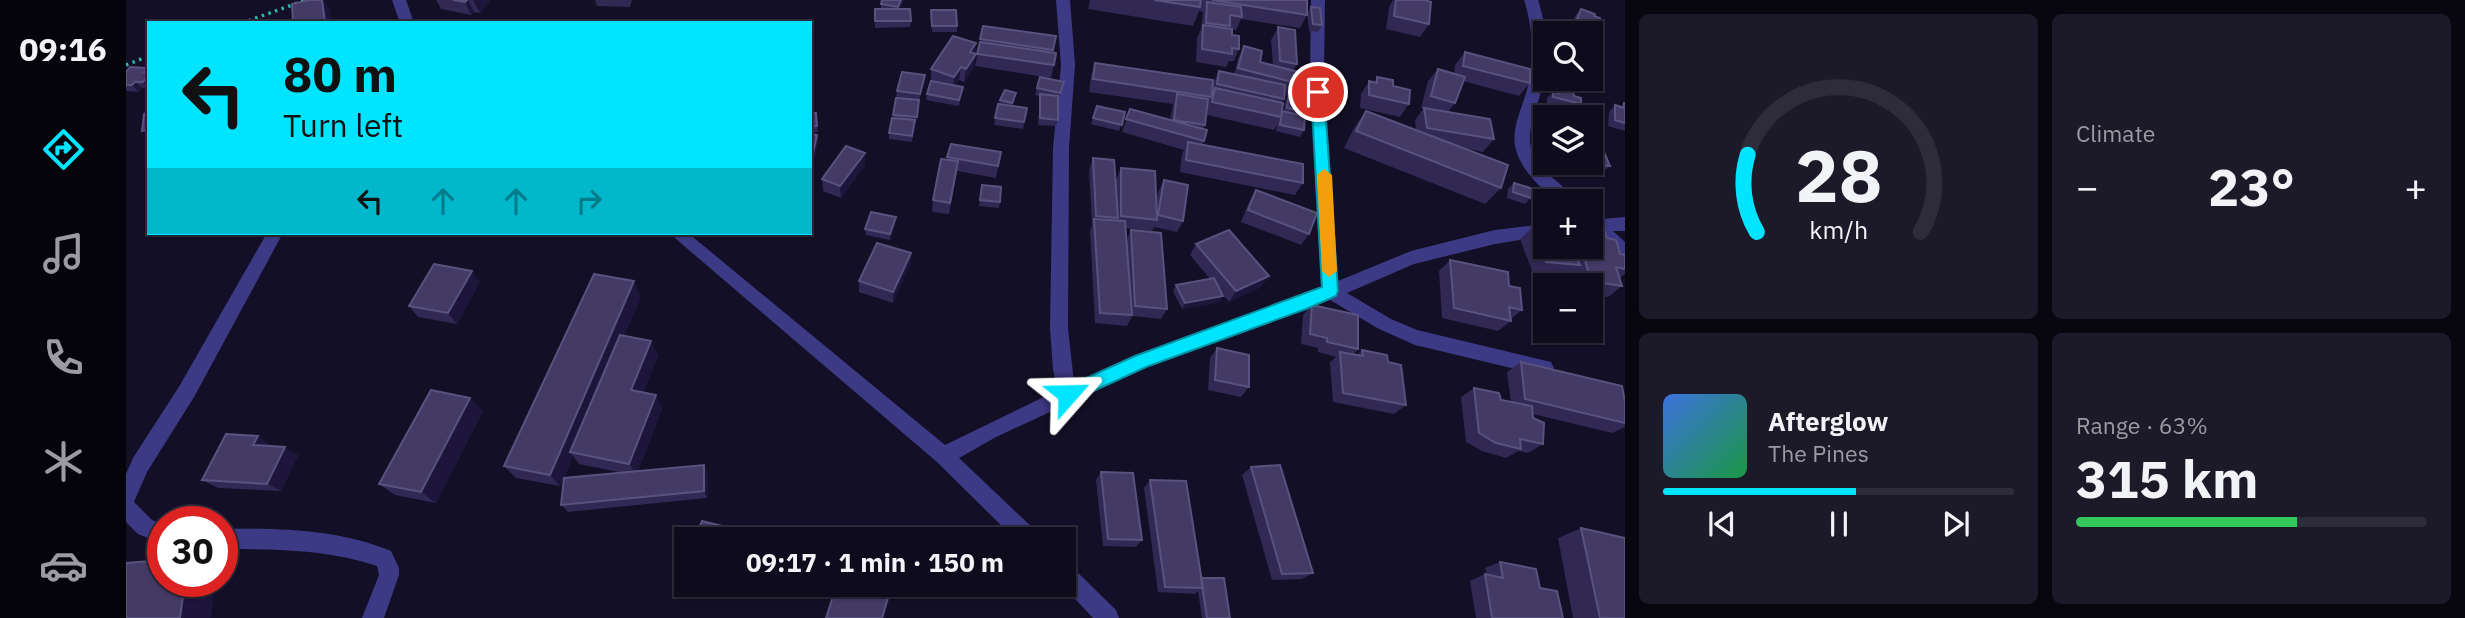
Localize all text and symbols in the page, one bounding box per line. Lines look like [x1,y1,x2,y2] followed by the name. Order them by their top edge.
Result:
[1533,21,1603,343] map controls
[1533,21,1603,91] button: search
[19,28,107,70] text: 09:16
[283,42,397,105] text: 80 m
[168,49,259,140] icon: left
[1288,62,1348,122] pin
[1299,73,1337,111] icon: arrive
[283,104,403,146] text: Turn left
[1533,105,1603,175] button: layers
[2076,118,2155,148] text: Climate
[39,125,88,174] icon: directions
[1795,128,1882,223] text: 28
[2208,153,2295,220] text: 23°
[2076,162,2099,211] text: −
[2404,162,2427,211] text: +
[351,182,389,220] icon: left
[424,182,462,220] icon: ahead
[497,182,535,220] icon: ahead
[570,182,608,220] icon: right
[1533,189,1603,259] button: +
[1809,213,1868,246] text: km/h
[39,229,88,278] icon: music
[1533,273,1603,343] button: −
[39,333,88,382] icon: phone
[1031,357,1105,431] position arrow
[1768,404,1888,438] text: Afterglow
[2076,410,2208,440] text: Range · 63%
[39,437,88,486] icon: climate
[1768,438,1869,468] text: The Pines
[2076,445,2258,512] text: 315 km
[1703,505,1741,543] icon: previous
[1820,505,1858,543] icon: pause
[1937,505,1975,543] icon: next
[147,506,238,597] speed limit sign: 30
[39,541,88,590] icon: car
[746,545,1004,579] text: 09:17 · 1 min · 150 m

